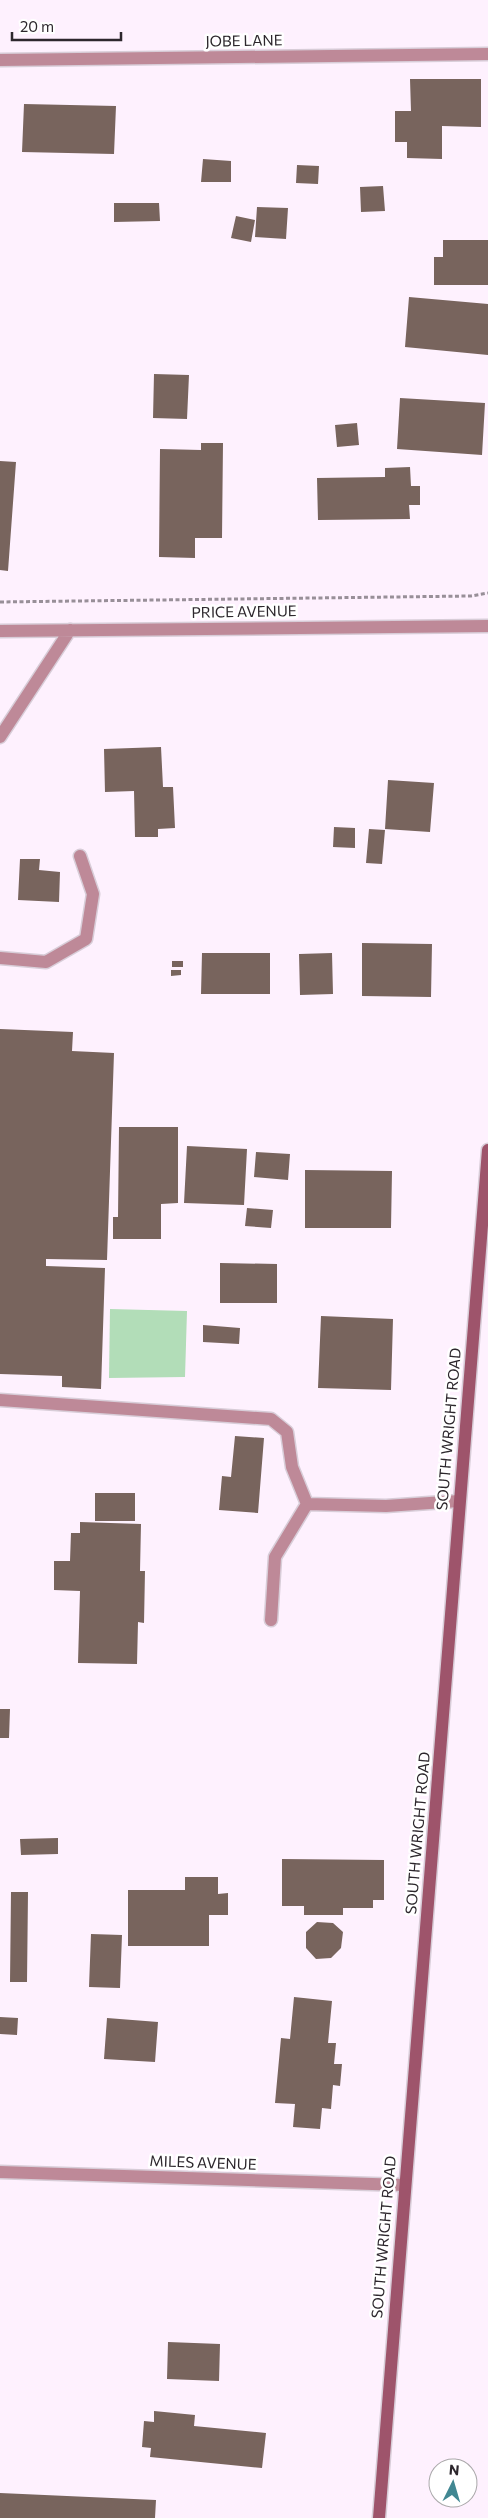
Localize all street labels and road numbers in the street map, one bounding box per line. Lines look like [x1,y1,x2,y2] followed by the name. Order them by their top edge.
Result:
[205,30,283,50] street label: JOBE LANE
[191,601,297,621] street label: PRICE AVENUE
[432,1347,464,1511] street label: SOUTH WRIGHT ROAD
[401,1751,433,1915] street label: SOUTH WRIGHT ROAD
[149,2151,257,2173] street label: MILES AVENUE
[367,2155,399,2319] street label: SOUTH WRIGHT ROAD

